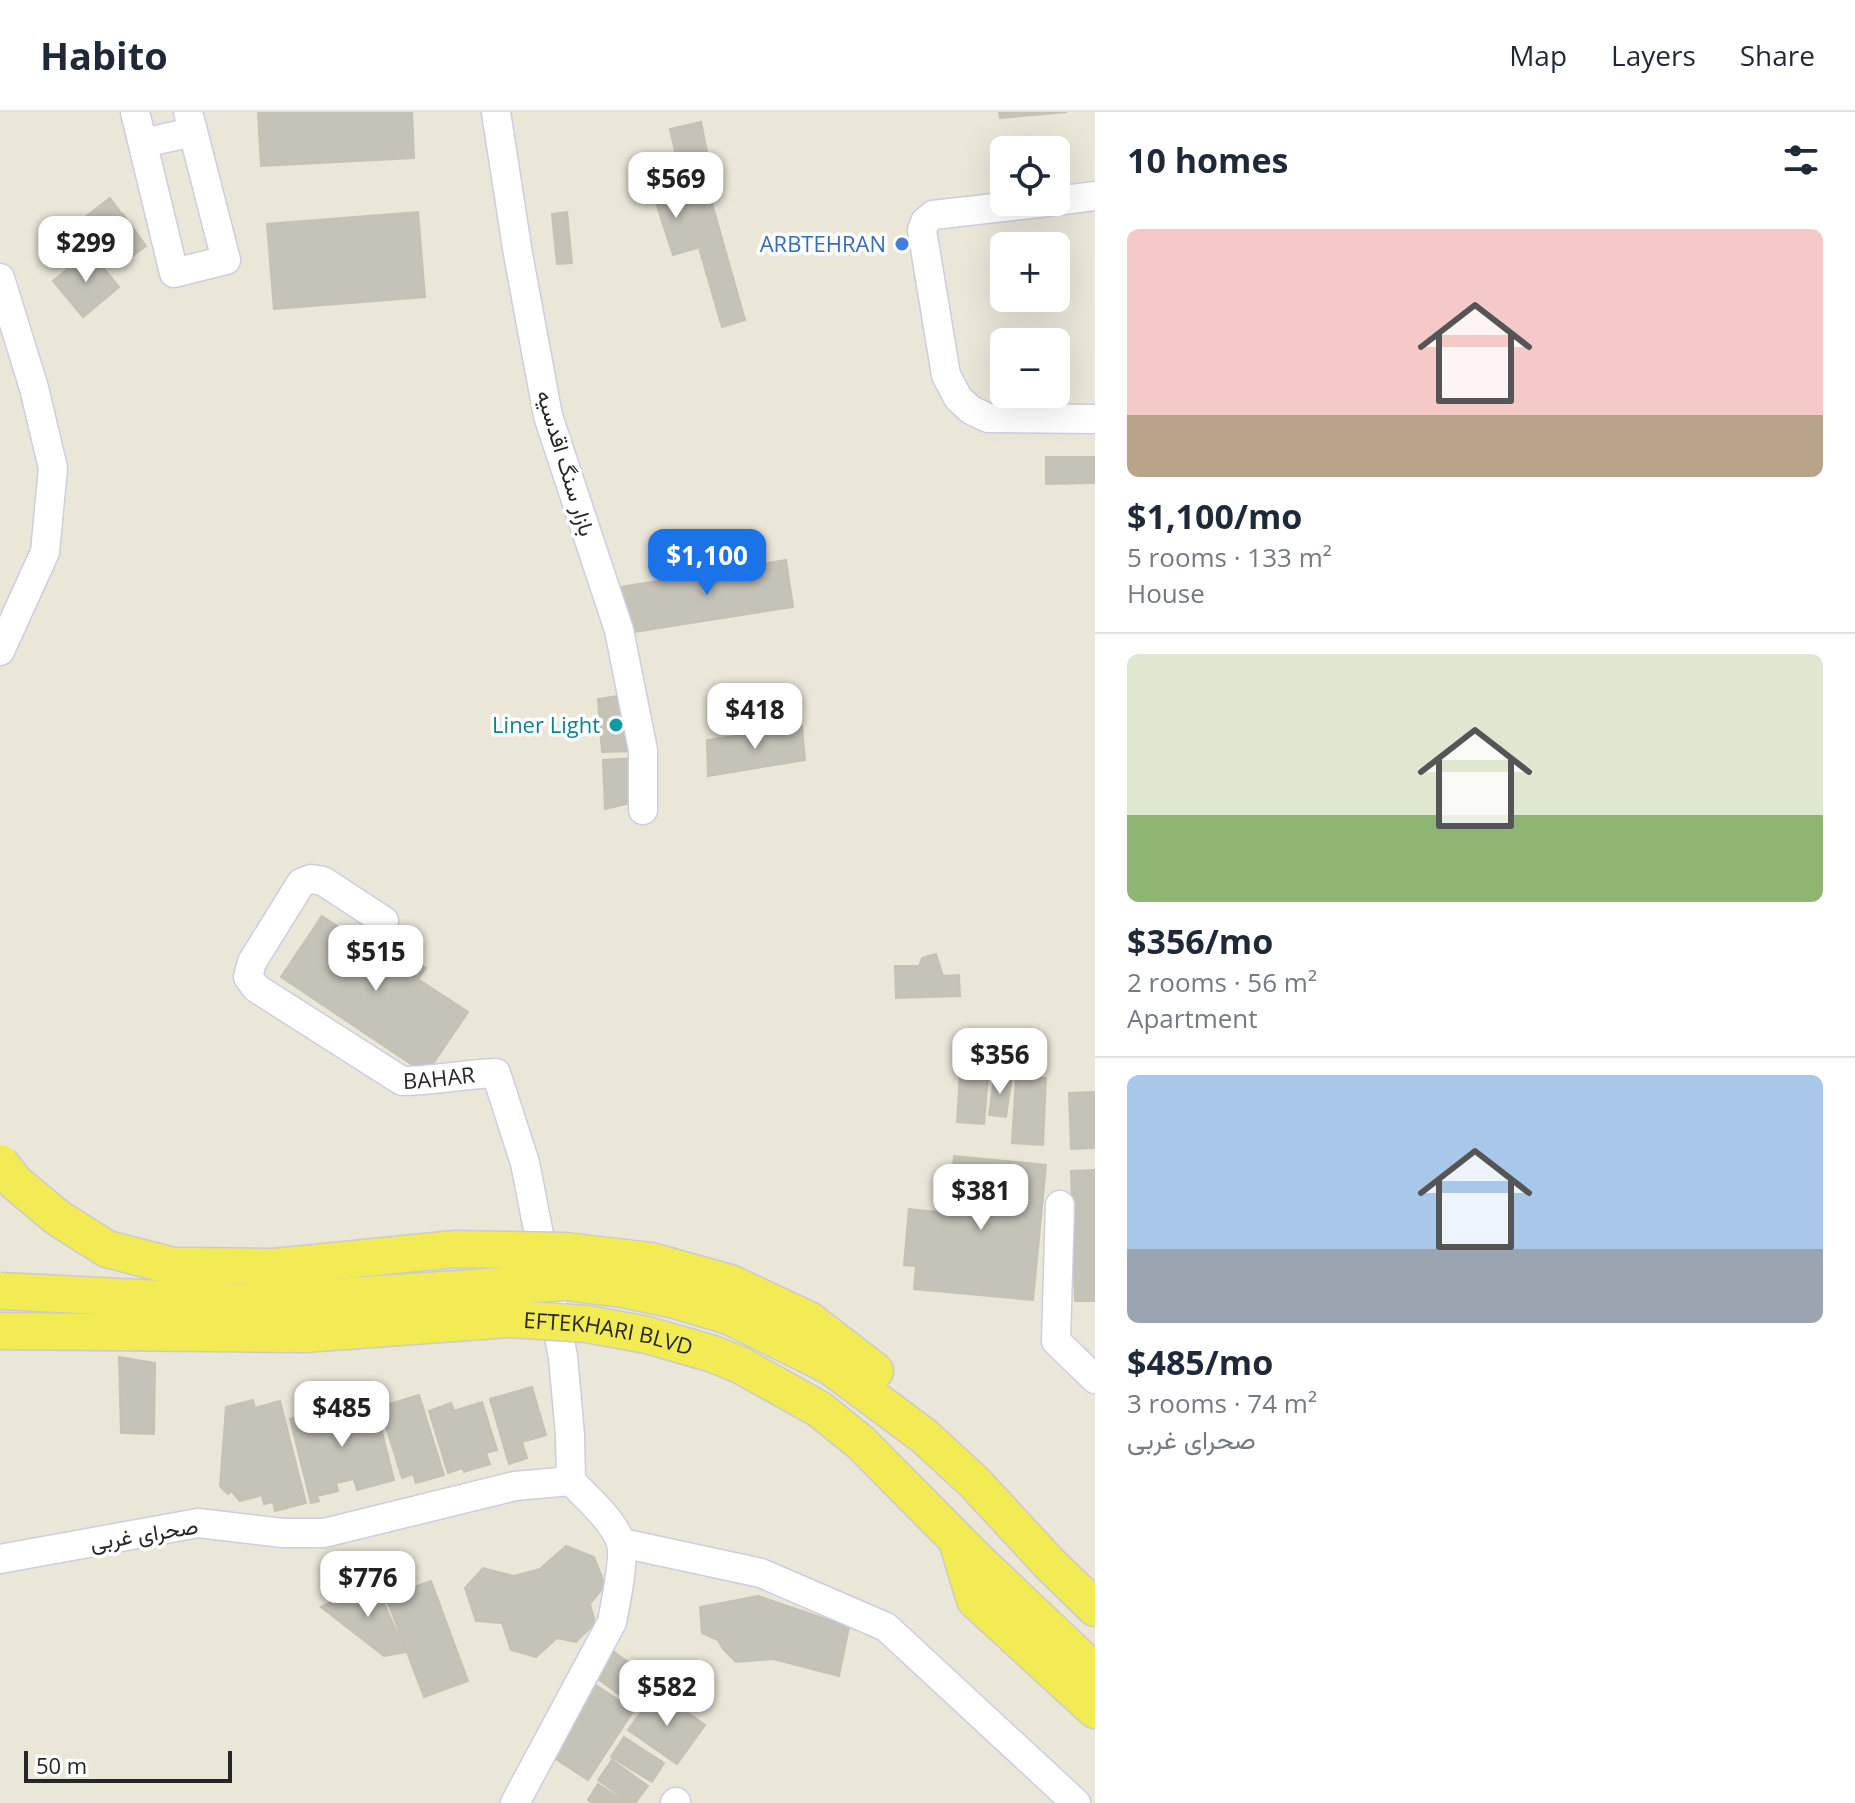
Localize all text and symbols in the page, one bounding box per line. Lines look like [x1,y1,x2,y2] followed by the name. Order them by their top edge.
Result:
[40,29,168,81] text: Habito
[1509,36,1567,74] text: Map
[1611,36,1696,74] text: Layers
[1740,36,1815,74] text: Share
[990,136,1070,408] map controls
[990,136,1070,216] button: locate
[1127,137,1288,183] text: 10 homes
[1779,138,1823,182] icon: filters
[629,152,723,220] pin: $569
[646,160,706,196] text: $569
[39,216,133,284] pin: $299
[56,224,116,260] text: $299
[760,228,886,258] place label: ARBTEHRAN
[990,232,1070,312] button: +
[893,235,911,253] marker: ARBTEHRAN
[1403,281,1547,425] icon: home
[990,328,1070,408] button: −
[530,386,603,539] street label: بازار سنگ اقدسیه
[1127,493,1302,539] text: $1,100/mo
[642,529,772,597] pin: $1,100
[666,537,748,573] text: $1,100
[1127,539,1332,575] text: 5 rooms · 133 m²
[1127,575,1205,611] text: House
[708,683,802,751] pin: $418
[725,691,785,727] text: $418
[1403,706,1547,850] icon: home
[492,709,600,739] place label: Liner Light
[607,716,625,734] marker: Liner Light
[1127,918,1273,964] text: $356/mo
[329,925,423,993] pin: $515
[346,933,406,969] text: $515
[1127,964,1317,1000] text: 2 rooms · 56 m²
[1127,1000,1258,1036] text: Apartment
[953,1028,1047,1096] pin: $356
[970,1036,1030,1072] text: $356
[402,1058,476,1095] street label: BAHAR
[1403,1127,1547,1271] icon: home
[934,1164,1028,1232] pin: $381
[951,1172,1011,1208] text: $381
[523,1304,697,1362] street label: EFTEKHARI BLVD
[1127,1339,1273,1385] text: $485/mo
[295,1381,389,1449] pin: $485
[1127,1385,1317,1421] text: 3 rooms · 74 m²
[312,1389,372,1425] text: $485
[1127,1421,1256,1457] text: صحرای غربی
[88,1510,200,1556] street label: صحرای غربی
[321,1551,415,1619] pin: $776
[338,1559,398,1595] text: $776
[620,1660,714,1728] pin: $582
[637,1668,697,1704] text: $582
[24,1747,232,1783] scale bar
[36,1750,87,1780] text: 50 m

